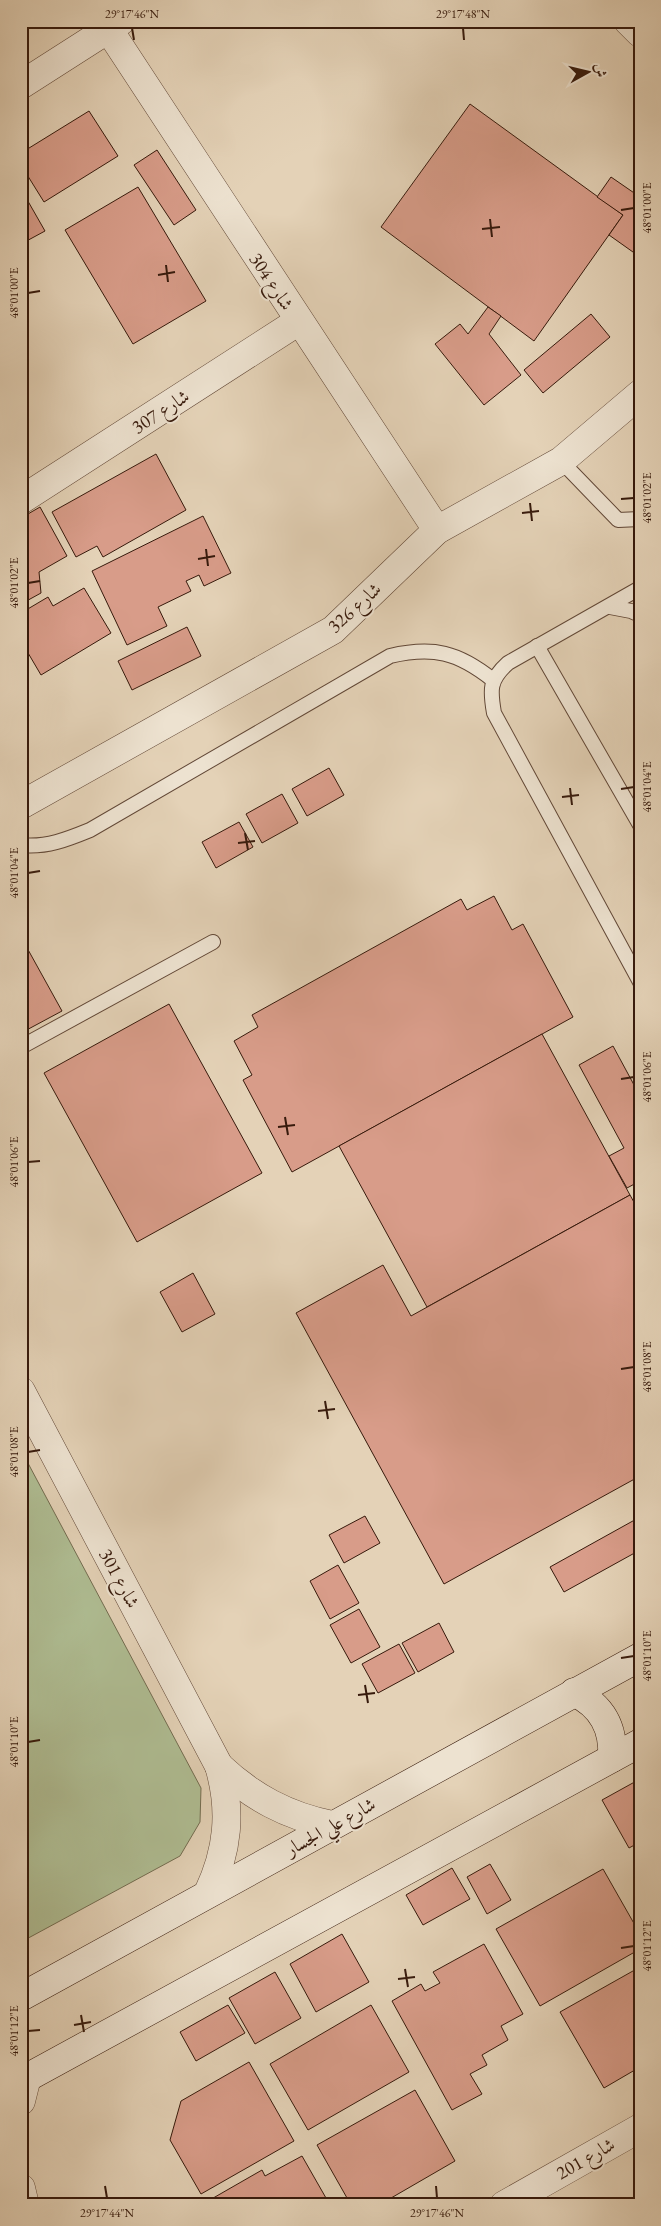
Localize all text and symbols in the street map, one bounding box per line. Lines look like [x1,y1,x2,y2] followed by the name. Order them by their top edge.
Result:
[105,6,159,22] text: 29°17'46"N
[436,6,490,22] text: 29°17'48"N
[564,48,614,98] north arrow
[591,62,611,78] text: ش
[639,182,655,234] text: 48°01'00"E
[241,248,300,317] street label: شارع 304
[6,267,22,319] text: 48°01'00"E
[127,383,196,442] street label: شارع 307
[639,472,655,524] text: 48°01'02"E
[6,557,22,609] text: 48°01'02"E
[322,577,389,640] street label: شارع 326
[639,761,655,813] text: 48°01'04"E
[6,847,22,899] text: 48°01'04"E
[639,1051,655,1103] text: 48°01'06"E
[6,1136,22,1188] text: 48°01'06"E
[639,1341,655,1393] text: 48°01'08"E
[6,1426,22,1478] text: 48°01'08"E
[91,1544,146,1614] street label: شارع 301
[639,1630,655,1682] text: 48°01'10"E
[6,1716,22,1768] text: 48°01'10"E
[279,1791,383,1868] street label: شارع علي الجسار
[639,1920,655,1972] text: 48°01'12"E
[6,2005,22,2057] text: 48°01'12"E
[551,2132,621,2188] street label: شارع 201
[80,2205,134,2221] text: 29°17'44"N
[410,2205,464,2221] text: 29°17'46"N

